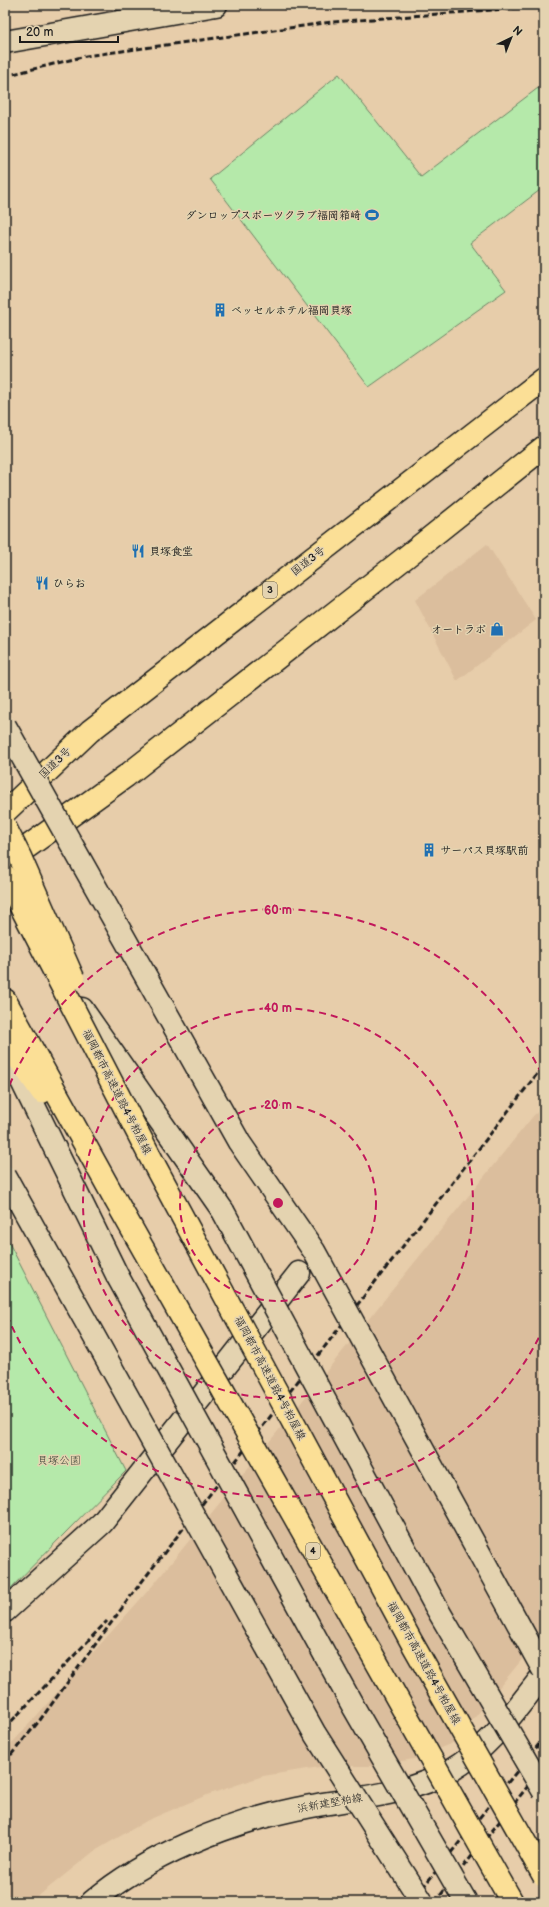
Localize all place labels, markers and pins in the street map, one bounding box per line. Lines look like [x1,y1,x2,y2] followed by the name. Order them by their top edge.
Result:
[364,207,380,223] sports icon: ダンロップスポーツクラブ福岡箱崎
[185,209,361,222] place label: ダンロップスポーツクラブ福岡箱崎
[212,302,228,318] building icon: ベッセルホテル福岡貝塚
[231,304,352,317] place label: ベッセルホテル福岡貝塚
[130,543,146,559] restaurant icon: 貝塚食堂
[149,545,193,558] place label: 貝塚食堂
[34,575,50,591] restaurant icon: ひらお
[53,577,86,590] place label: ひらお
[489,621,505,637] shop icon: オートラボ
[431,623,486,636] place label: オートラボ
[421,842,437,858] building icon: サーパス貝塚駅前
[440,844,528,857] place label: サーパス貝塚駅前
[271,1196,285,1210] centre of rings

